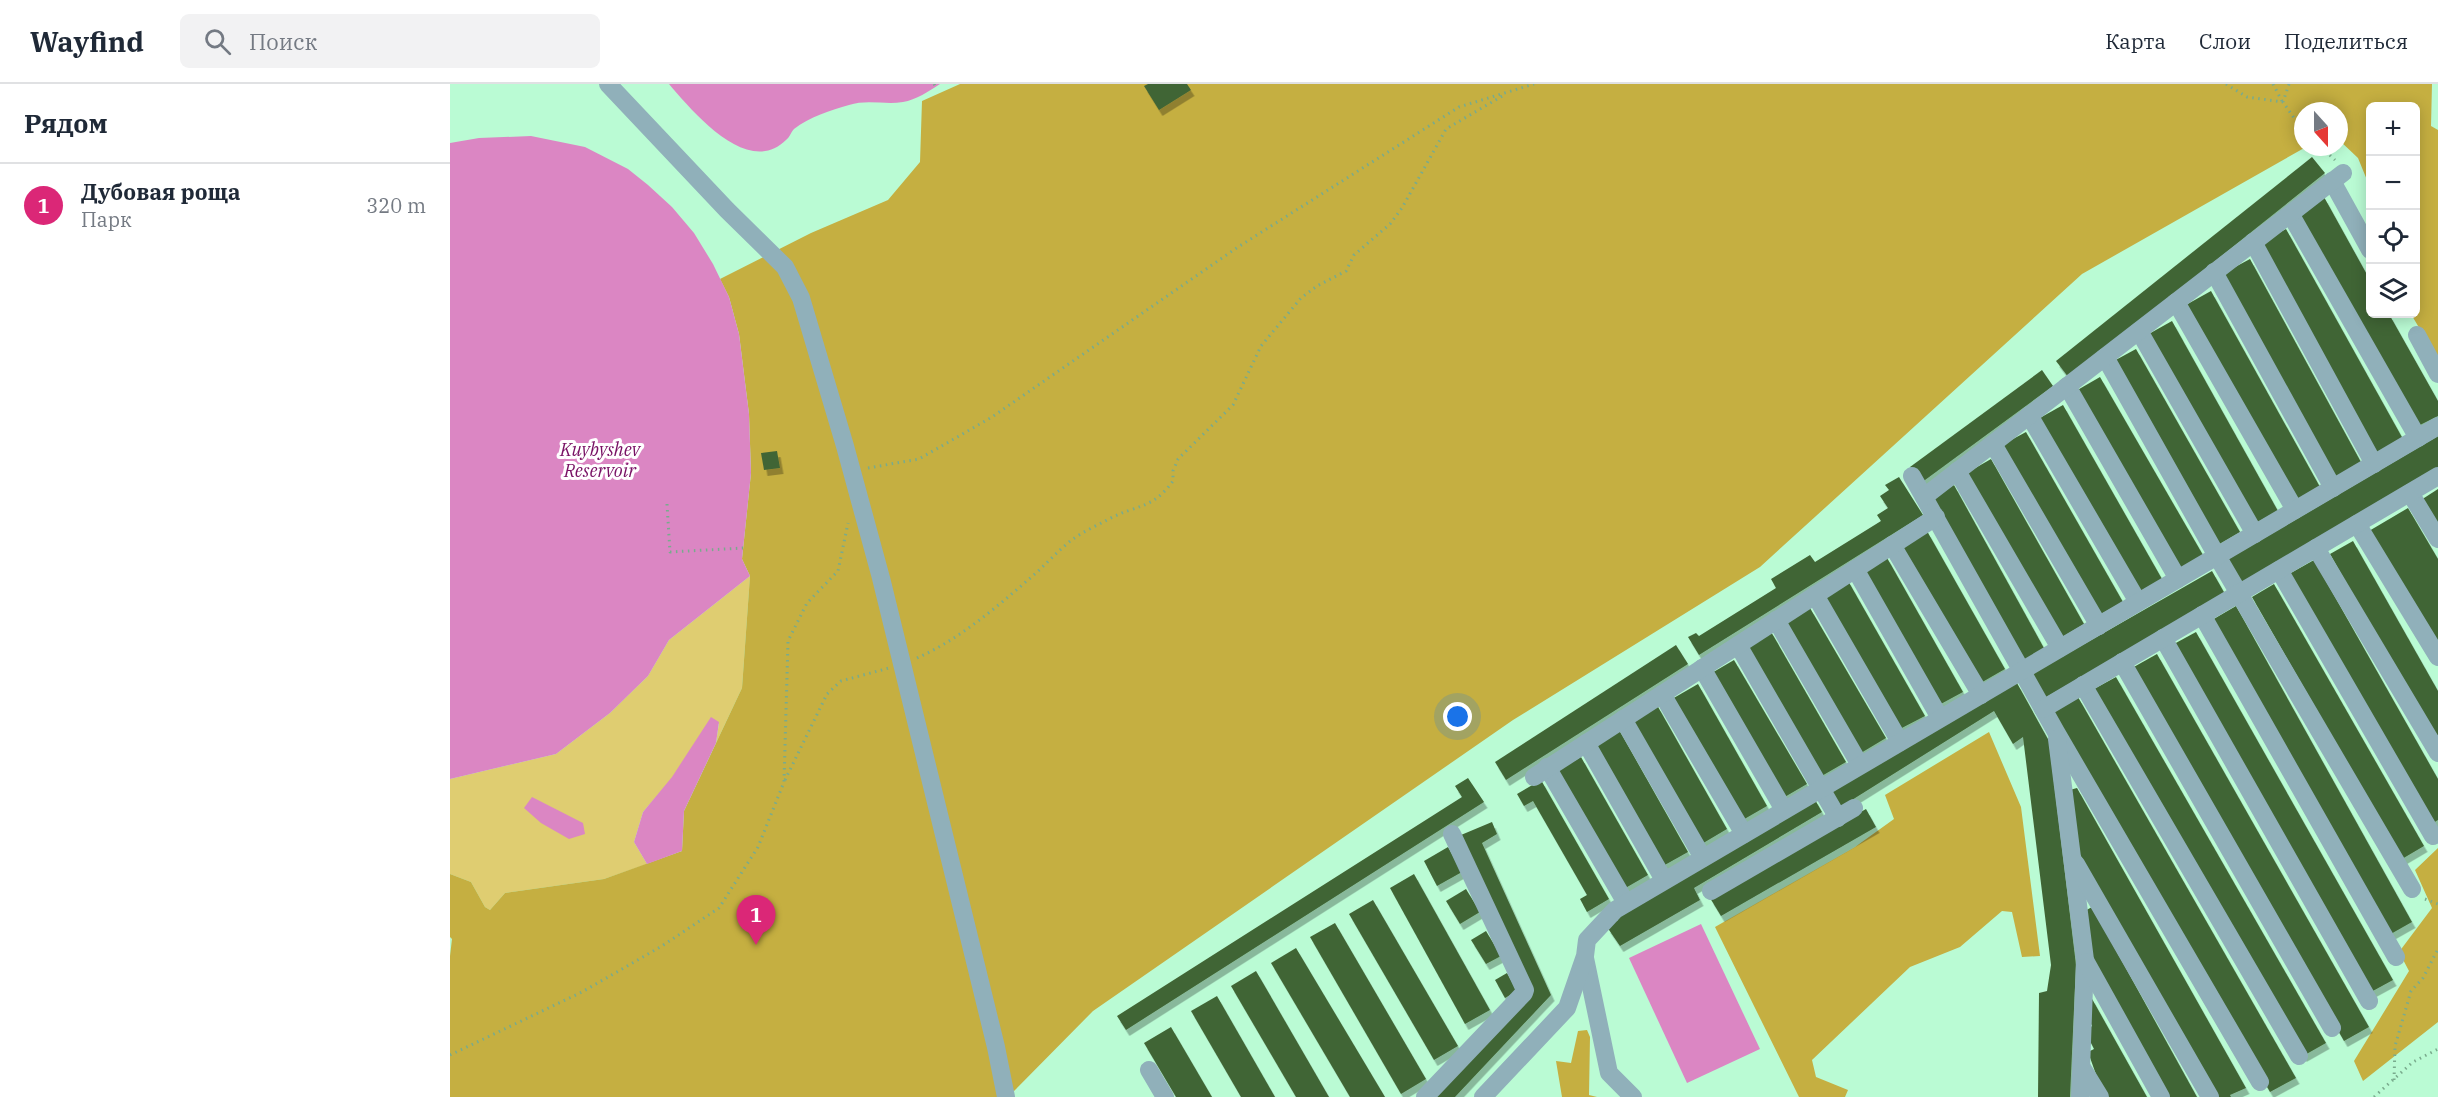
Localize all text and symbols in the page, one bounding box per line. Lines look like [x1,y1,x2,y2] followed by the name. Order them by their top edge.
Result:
[180,14,600,68] search box
[30,23,144,60] text: Wayfind
[201,25,234,58] icon: search
[249,27,317,56] text: Поиск
[2105,27,2166,55] text: Карта
[2199,27,2251,55] text: Слои
[2284,27,2408,55] text: Поделиться
[2294,102,2348,156] north arrow
[2366,102,2420,318] map controls
[2366,102,2420,156] button: +
[24,106,108,140] text: Рядом
[2366,156,2420,210] button: −
[81,177,240,206] text: Дубовая роща
[38,192,50,219] text: 1
[366,192,426,219] text: 320 m
[81,206,132,233] text: Парк
[2366,210,2420,264] button: locate
[2366,264,2420,318] button: layers
[559,438,642,482] water label: Kuybyshev Reservoir
[1443,702,1472,731] your location
[736,896,776,945] pin: 1

